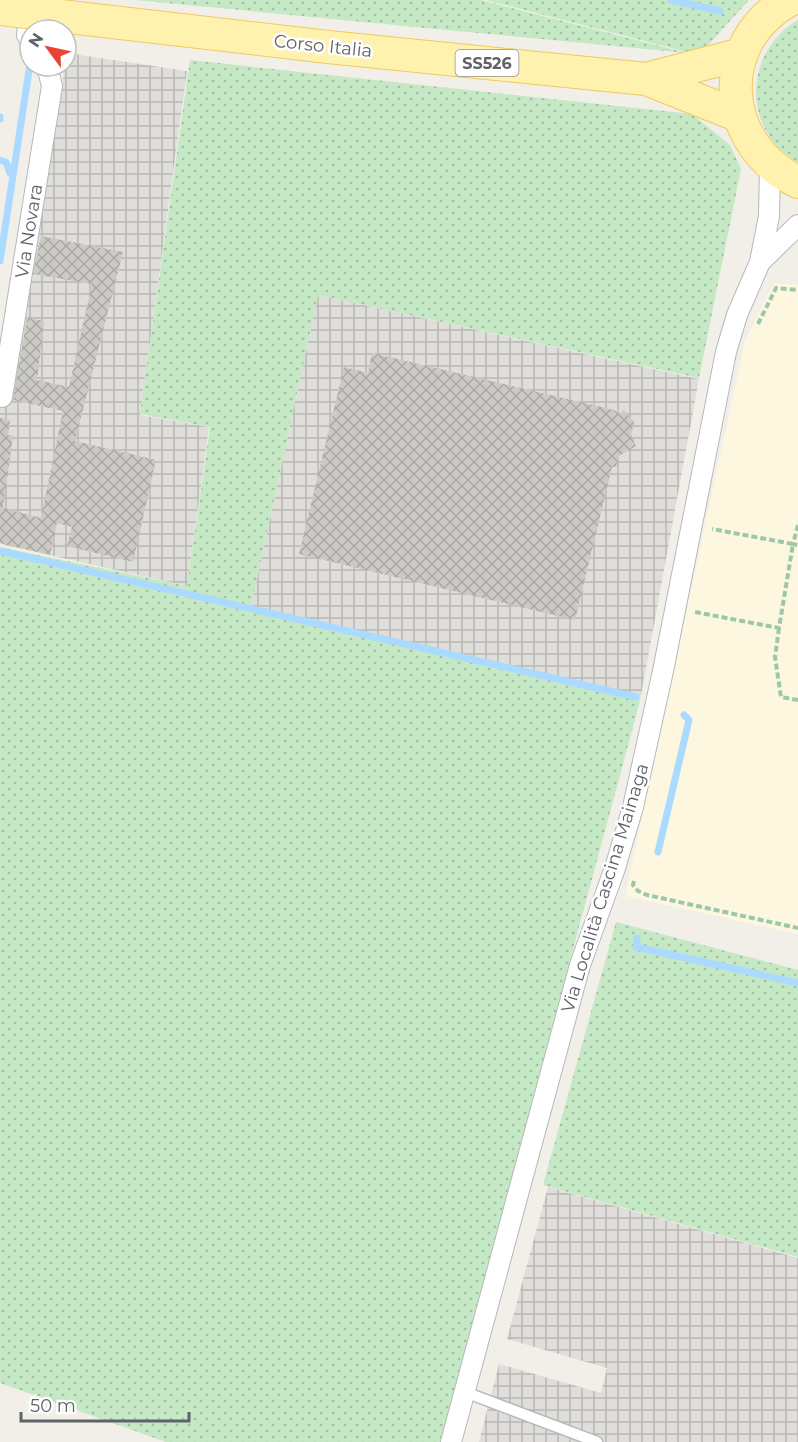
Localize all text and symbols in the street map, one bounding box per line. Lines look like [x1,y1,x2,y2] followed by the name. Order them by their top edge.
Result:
[18,18,78,78] north arrow
[24,30,47,51] text: N
[273,30,373,62] street label: Corso Italia
[456,50,518,76] road number: SS526
[11,182,47,280] street label: Via Novara
[557,761,653,1015] street label: Via Località Cascina Mainaga
[21,1385,189,1423] scale bar
[30,1395,76,1417] text: 50 m

